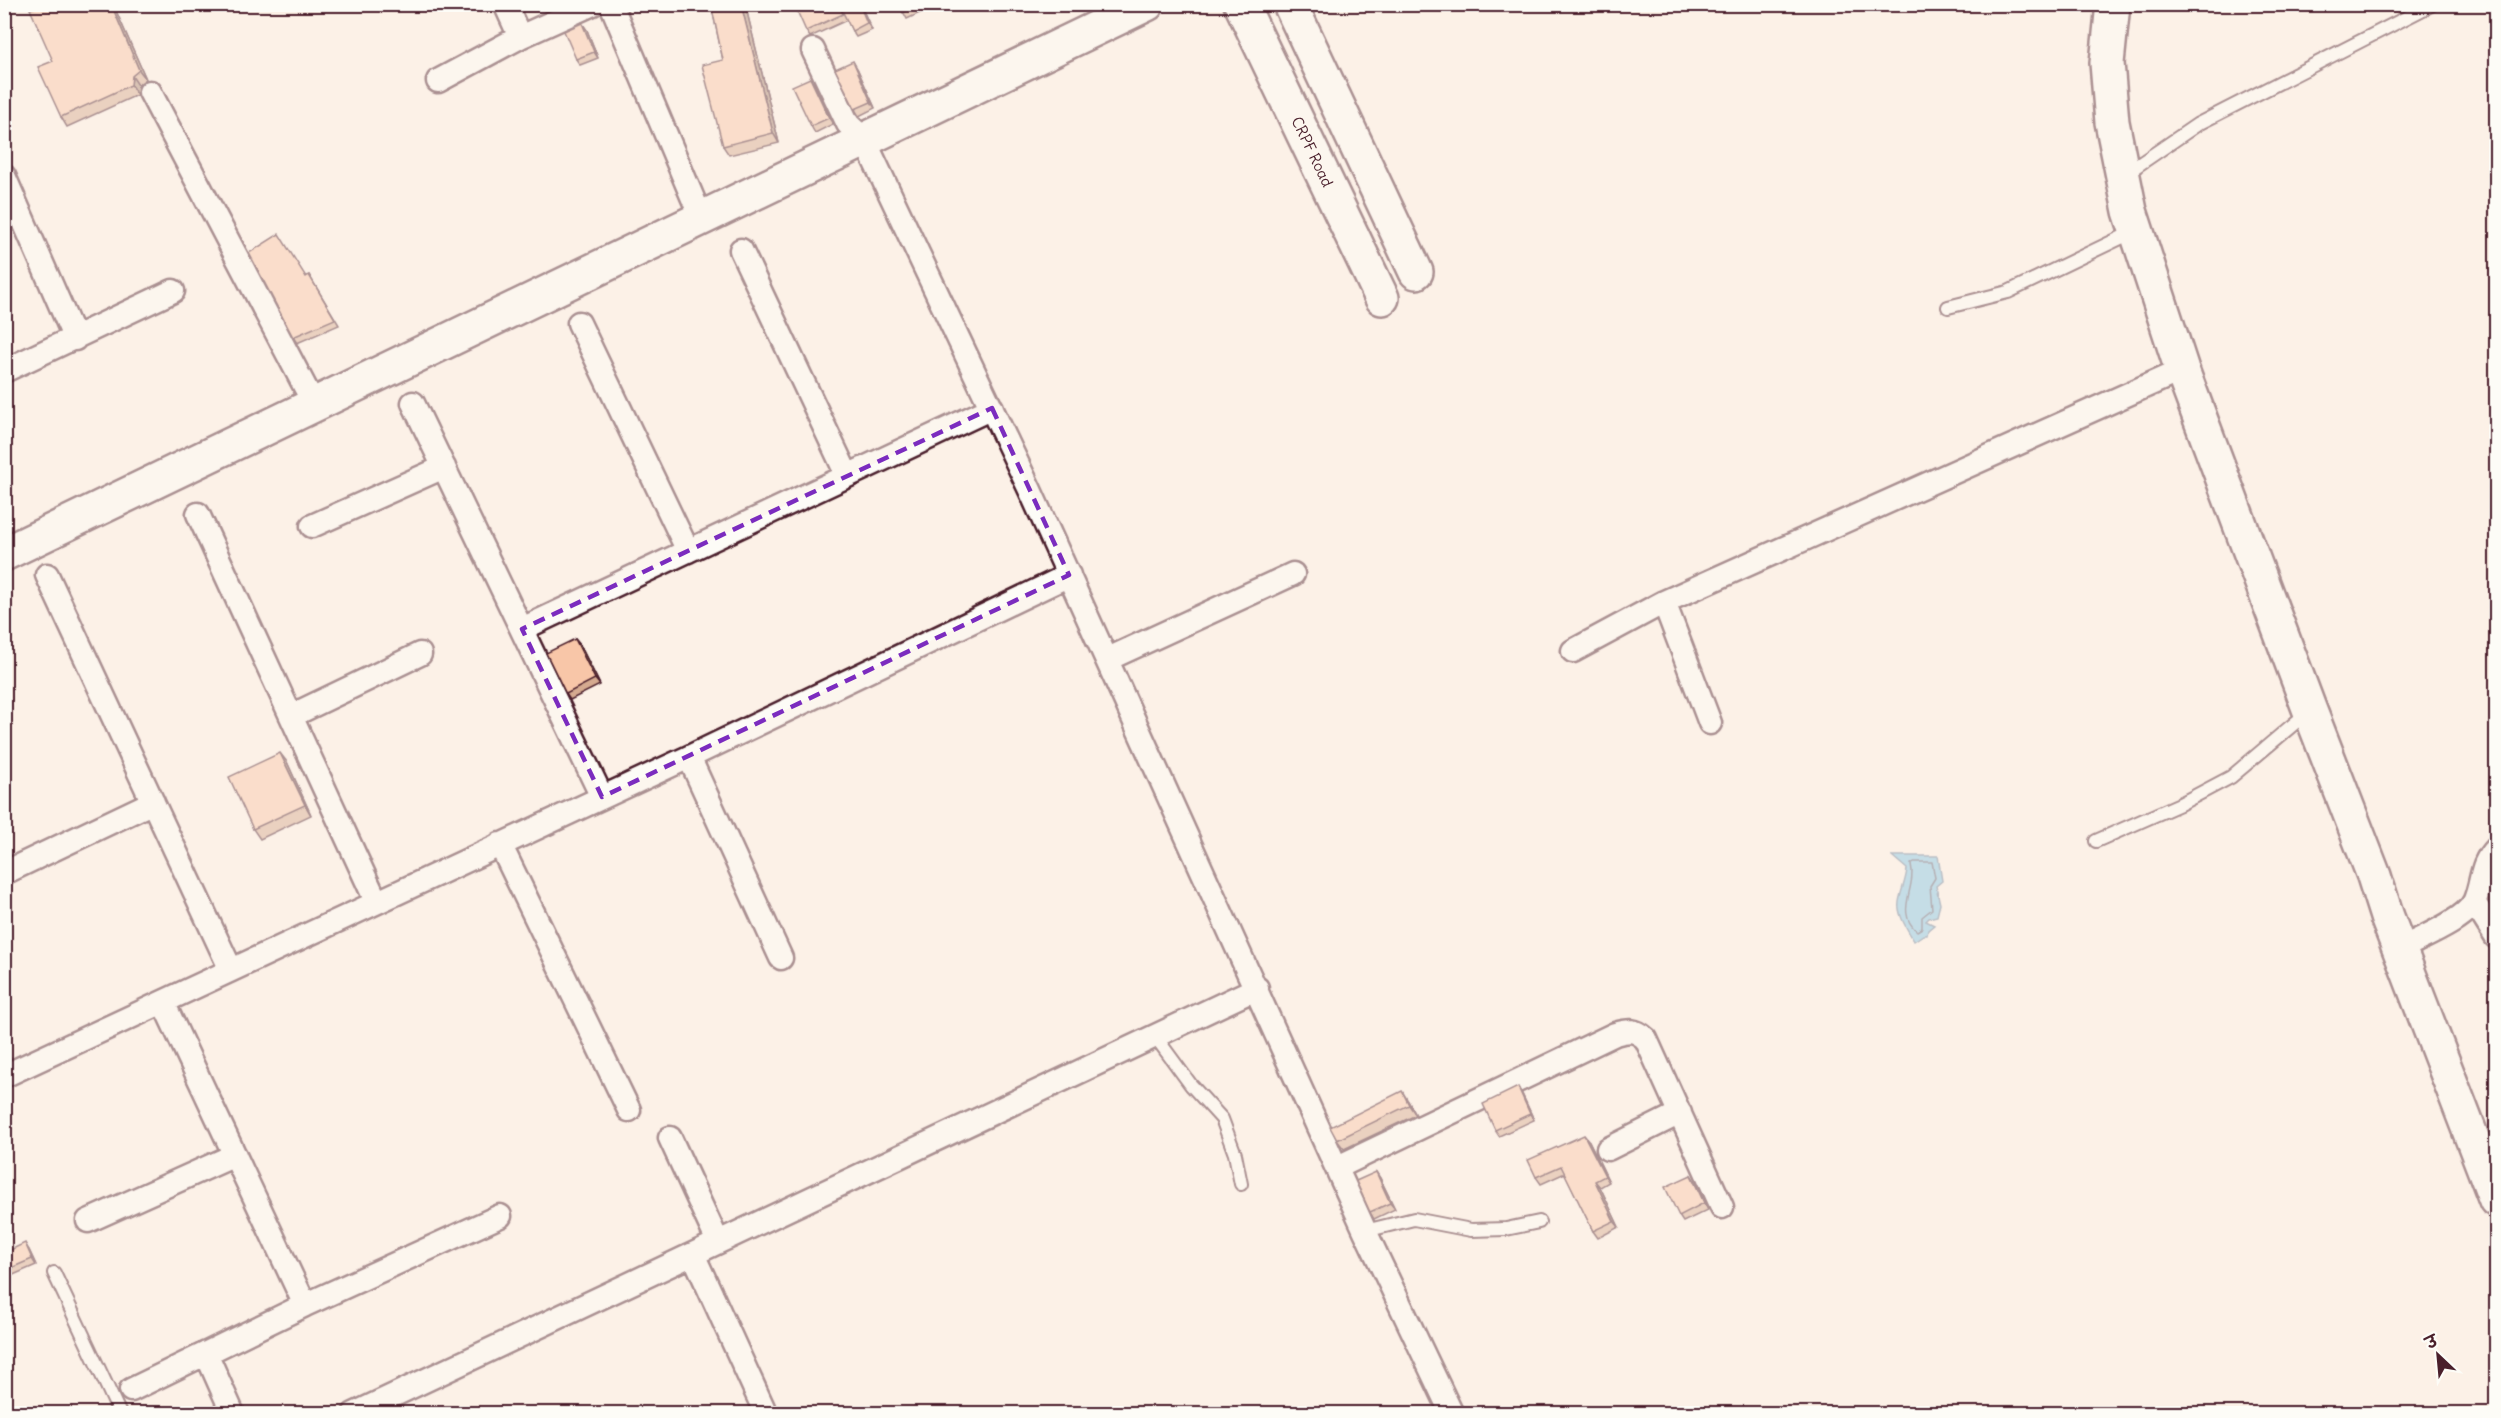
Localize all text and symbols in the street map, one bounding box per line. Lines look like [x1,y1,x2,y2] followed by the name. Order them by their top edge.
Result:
[1287,113,1337,190] street label: CRPF Road
[2408,1325,2468,1385] north arrow
[2420,1330,2442,1354] text: उ

